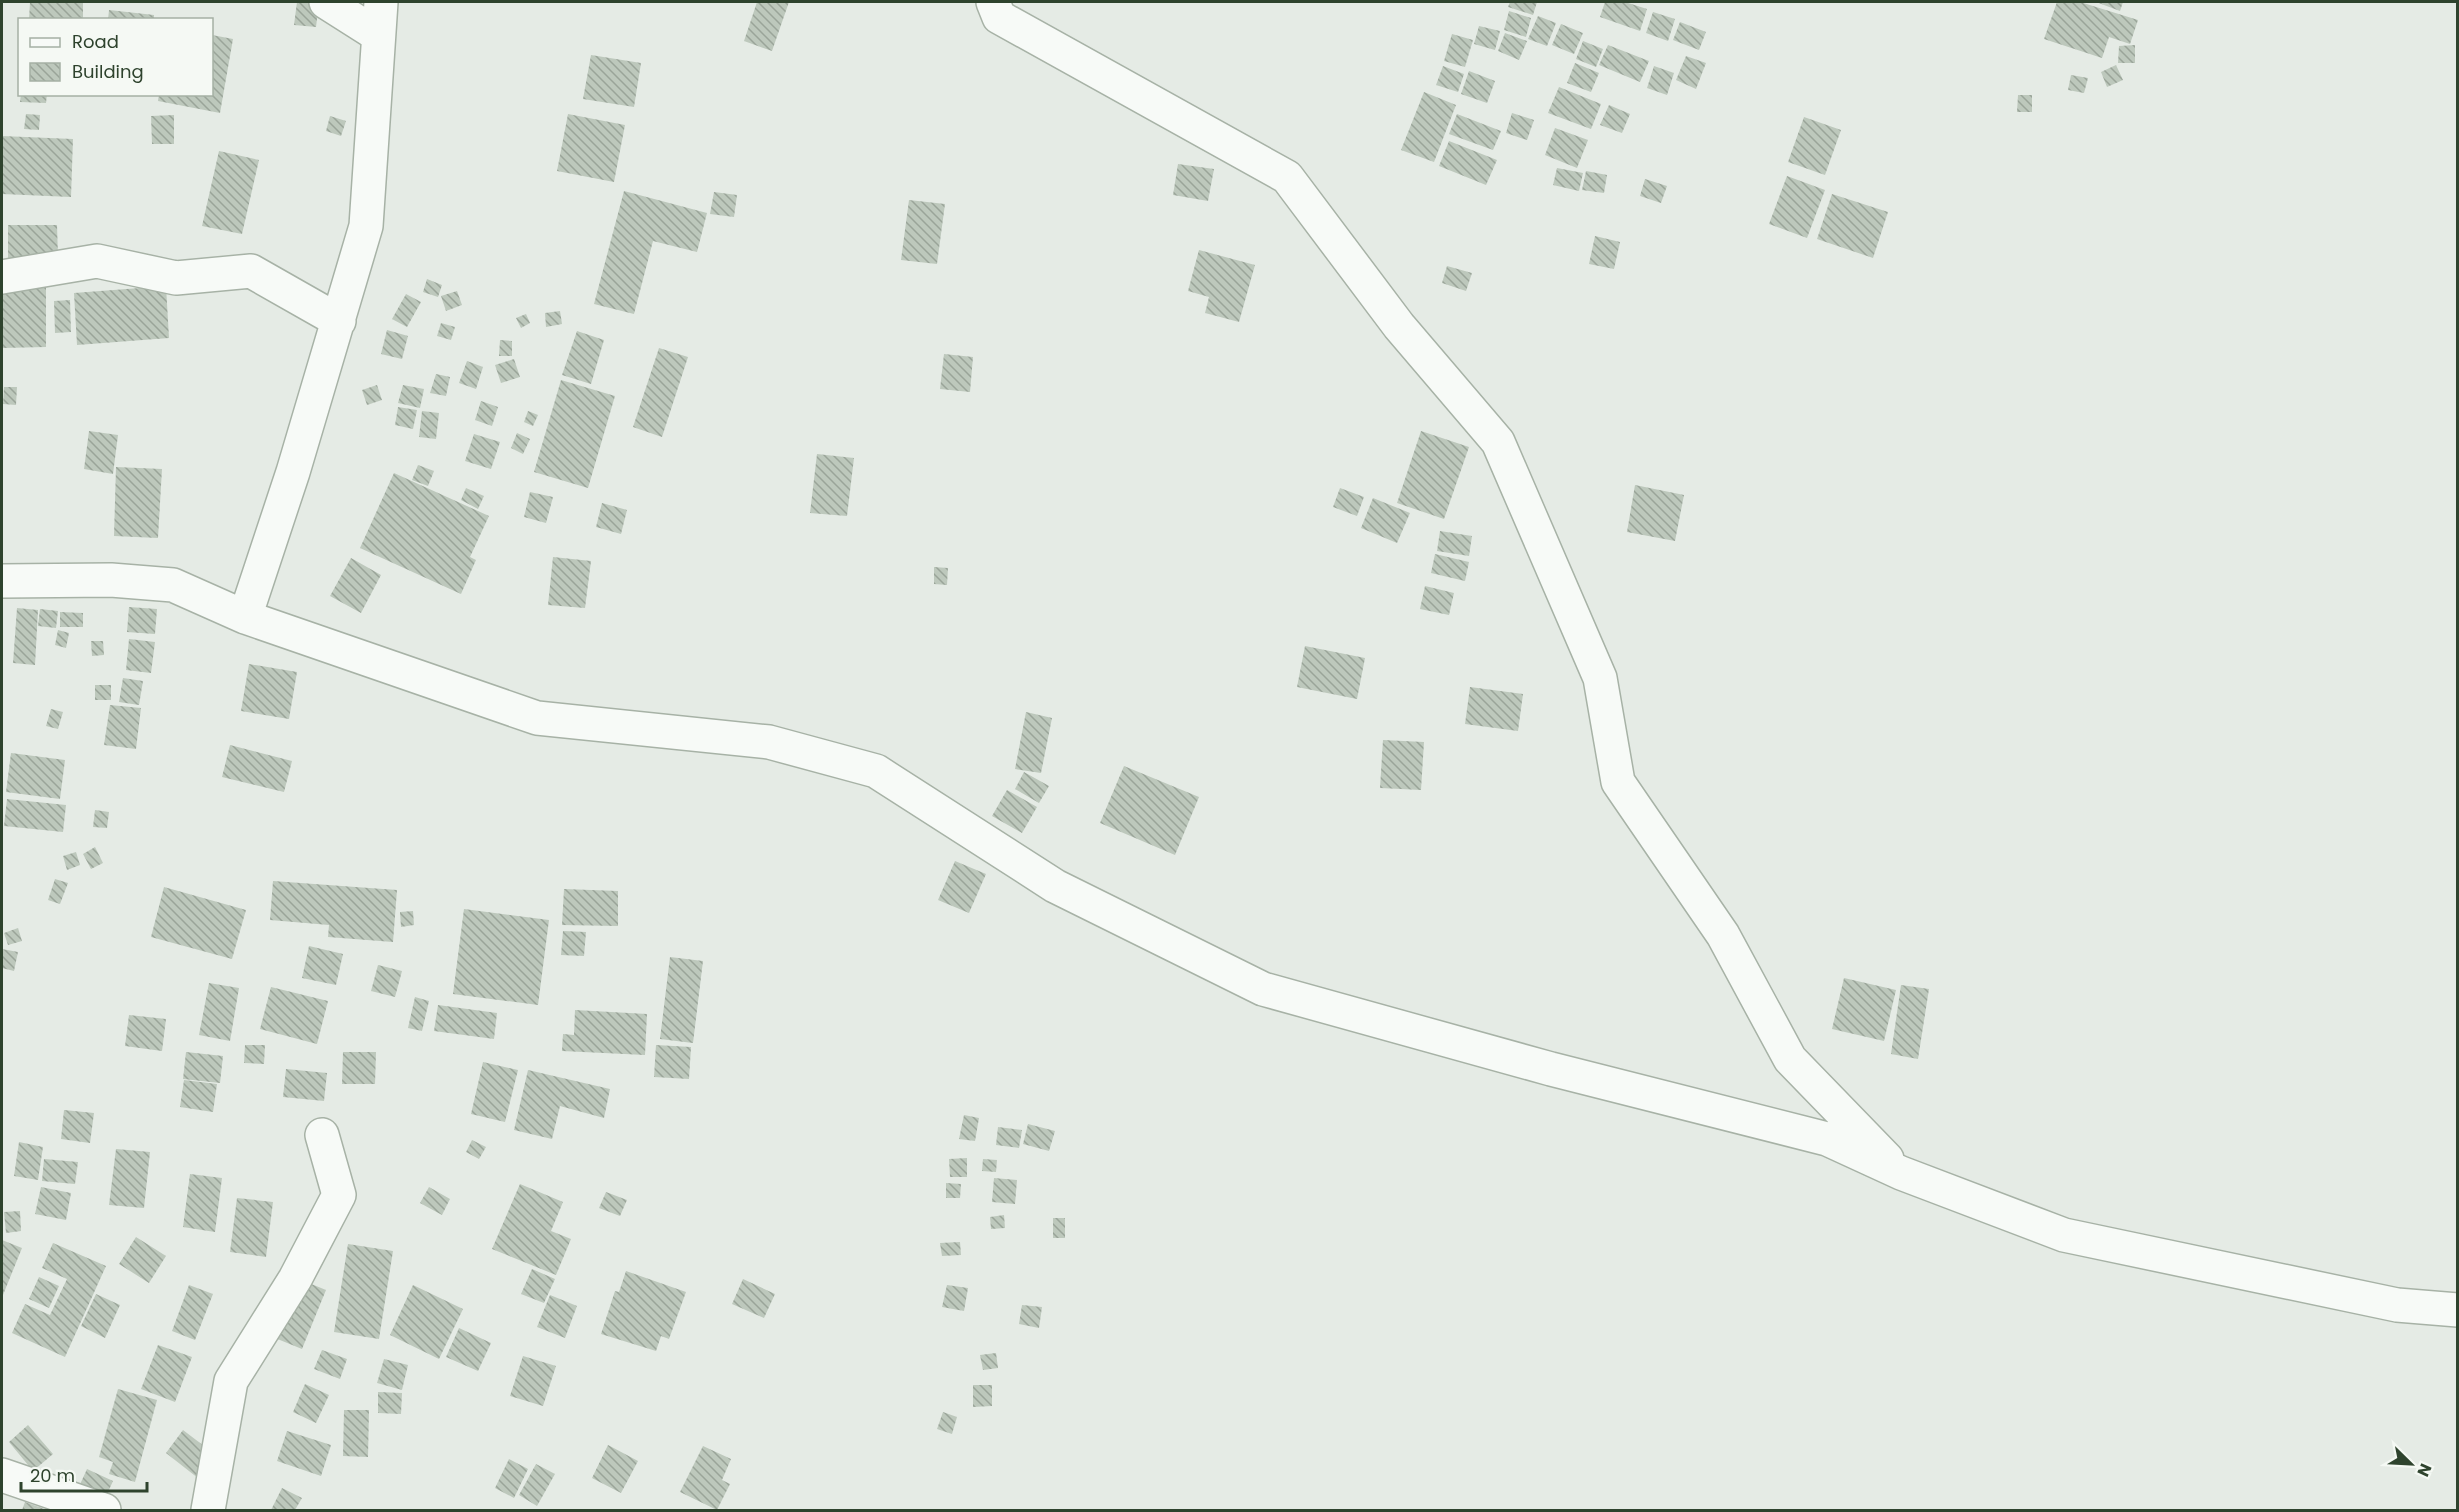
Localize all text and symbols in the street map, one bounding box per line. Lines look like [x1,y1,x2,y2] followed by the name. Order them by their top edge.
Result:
[18,18,213,96] legend
[72,29,119,54] text: Road
[72,59,144,84] text: Building
[2381,1434,2441,1494] north arrow
[21,1455,147,1493] scale bar
[2411,1460,2437,1480] text: N
[30,1463,75,1488] text: 20 m

